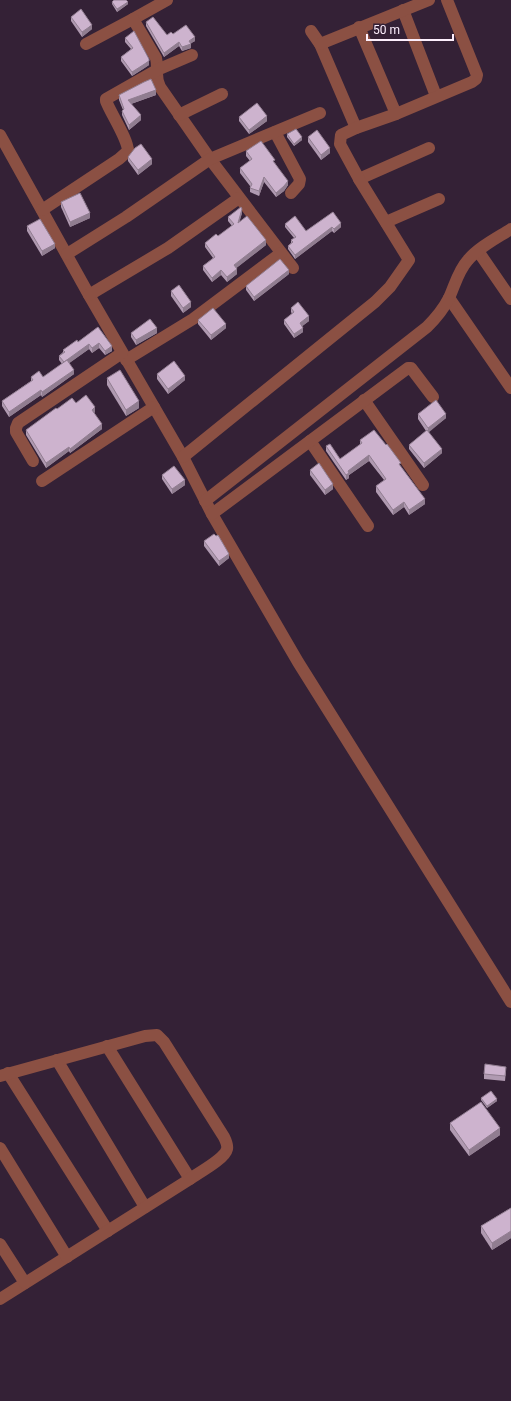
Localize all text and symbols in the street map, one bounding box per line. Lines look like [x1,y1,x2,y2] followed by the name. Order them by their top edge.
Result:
[367,16,453,42] scale bar
[373,23,400,37] text: 50 m

